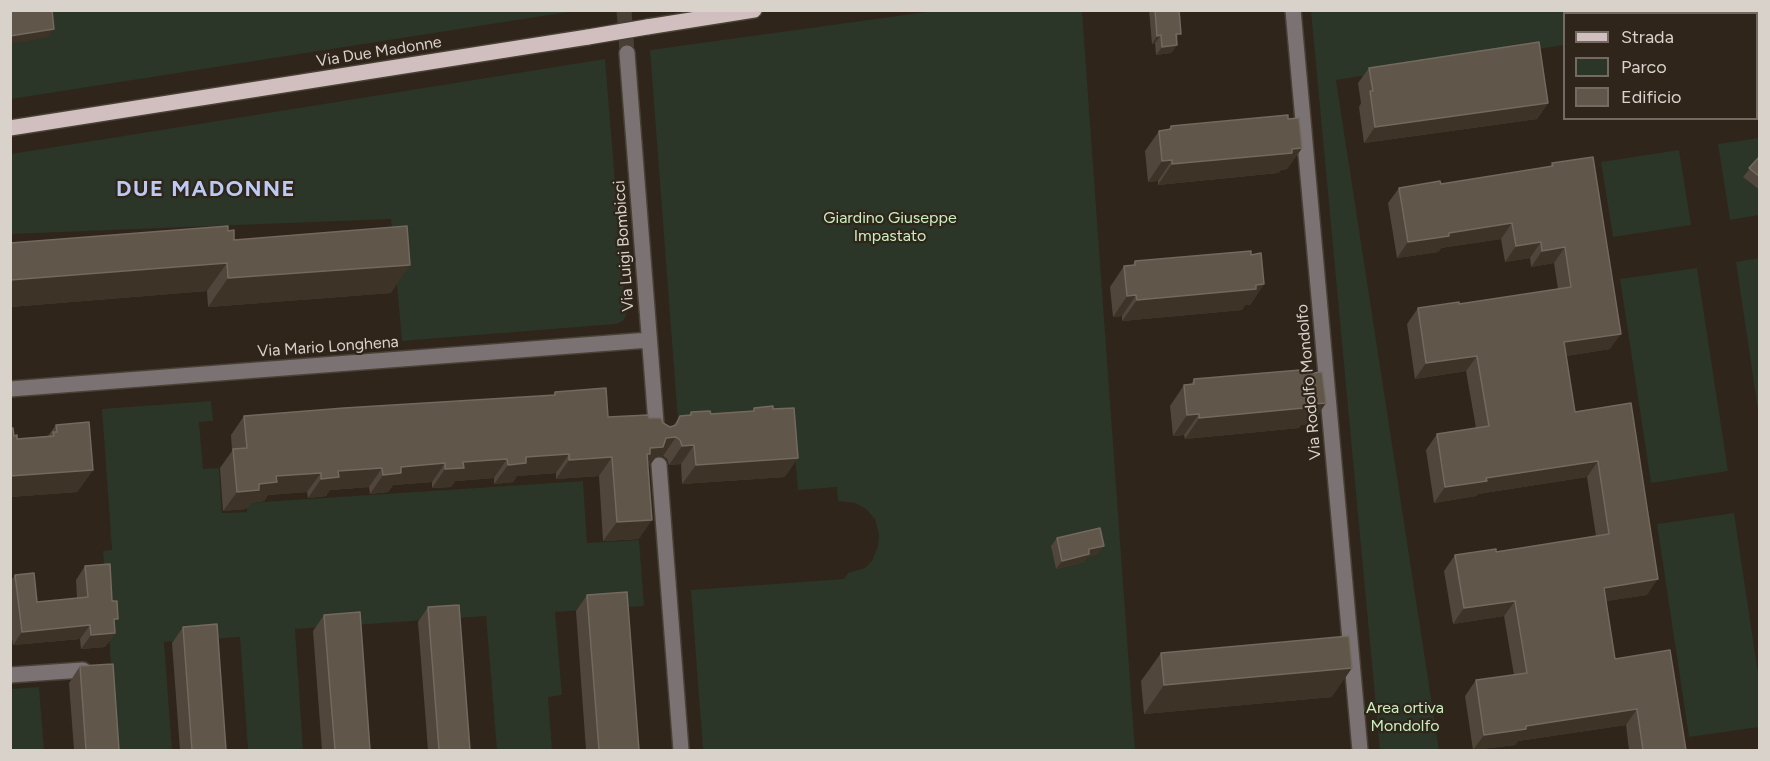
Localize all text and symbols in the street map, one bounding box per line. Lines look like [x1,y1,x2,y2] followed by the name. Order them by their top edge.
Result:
[1563,12,1758,120] legend
[1621,26,1674,48] text: Strada
[315,33,443,71] street label: Via Due Madonne
[1621,56,1667,78] text: Parco
[1621,86,1682,108] text: Edificio
[116,177,296,203] district label: DUE MADONNE
[610,180,638,312] street label: Via Luigi Bombicci
[823,208,957,246] park label: Giardino Giuseppe Impastato
[1293,303,1325,461] street label: Via Rodolfo Mondolfo
[257,332,399,362] street label: Via Mario Longhena
[1366,698,1444,736] park label: Area ortiva Mondolfo

